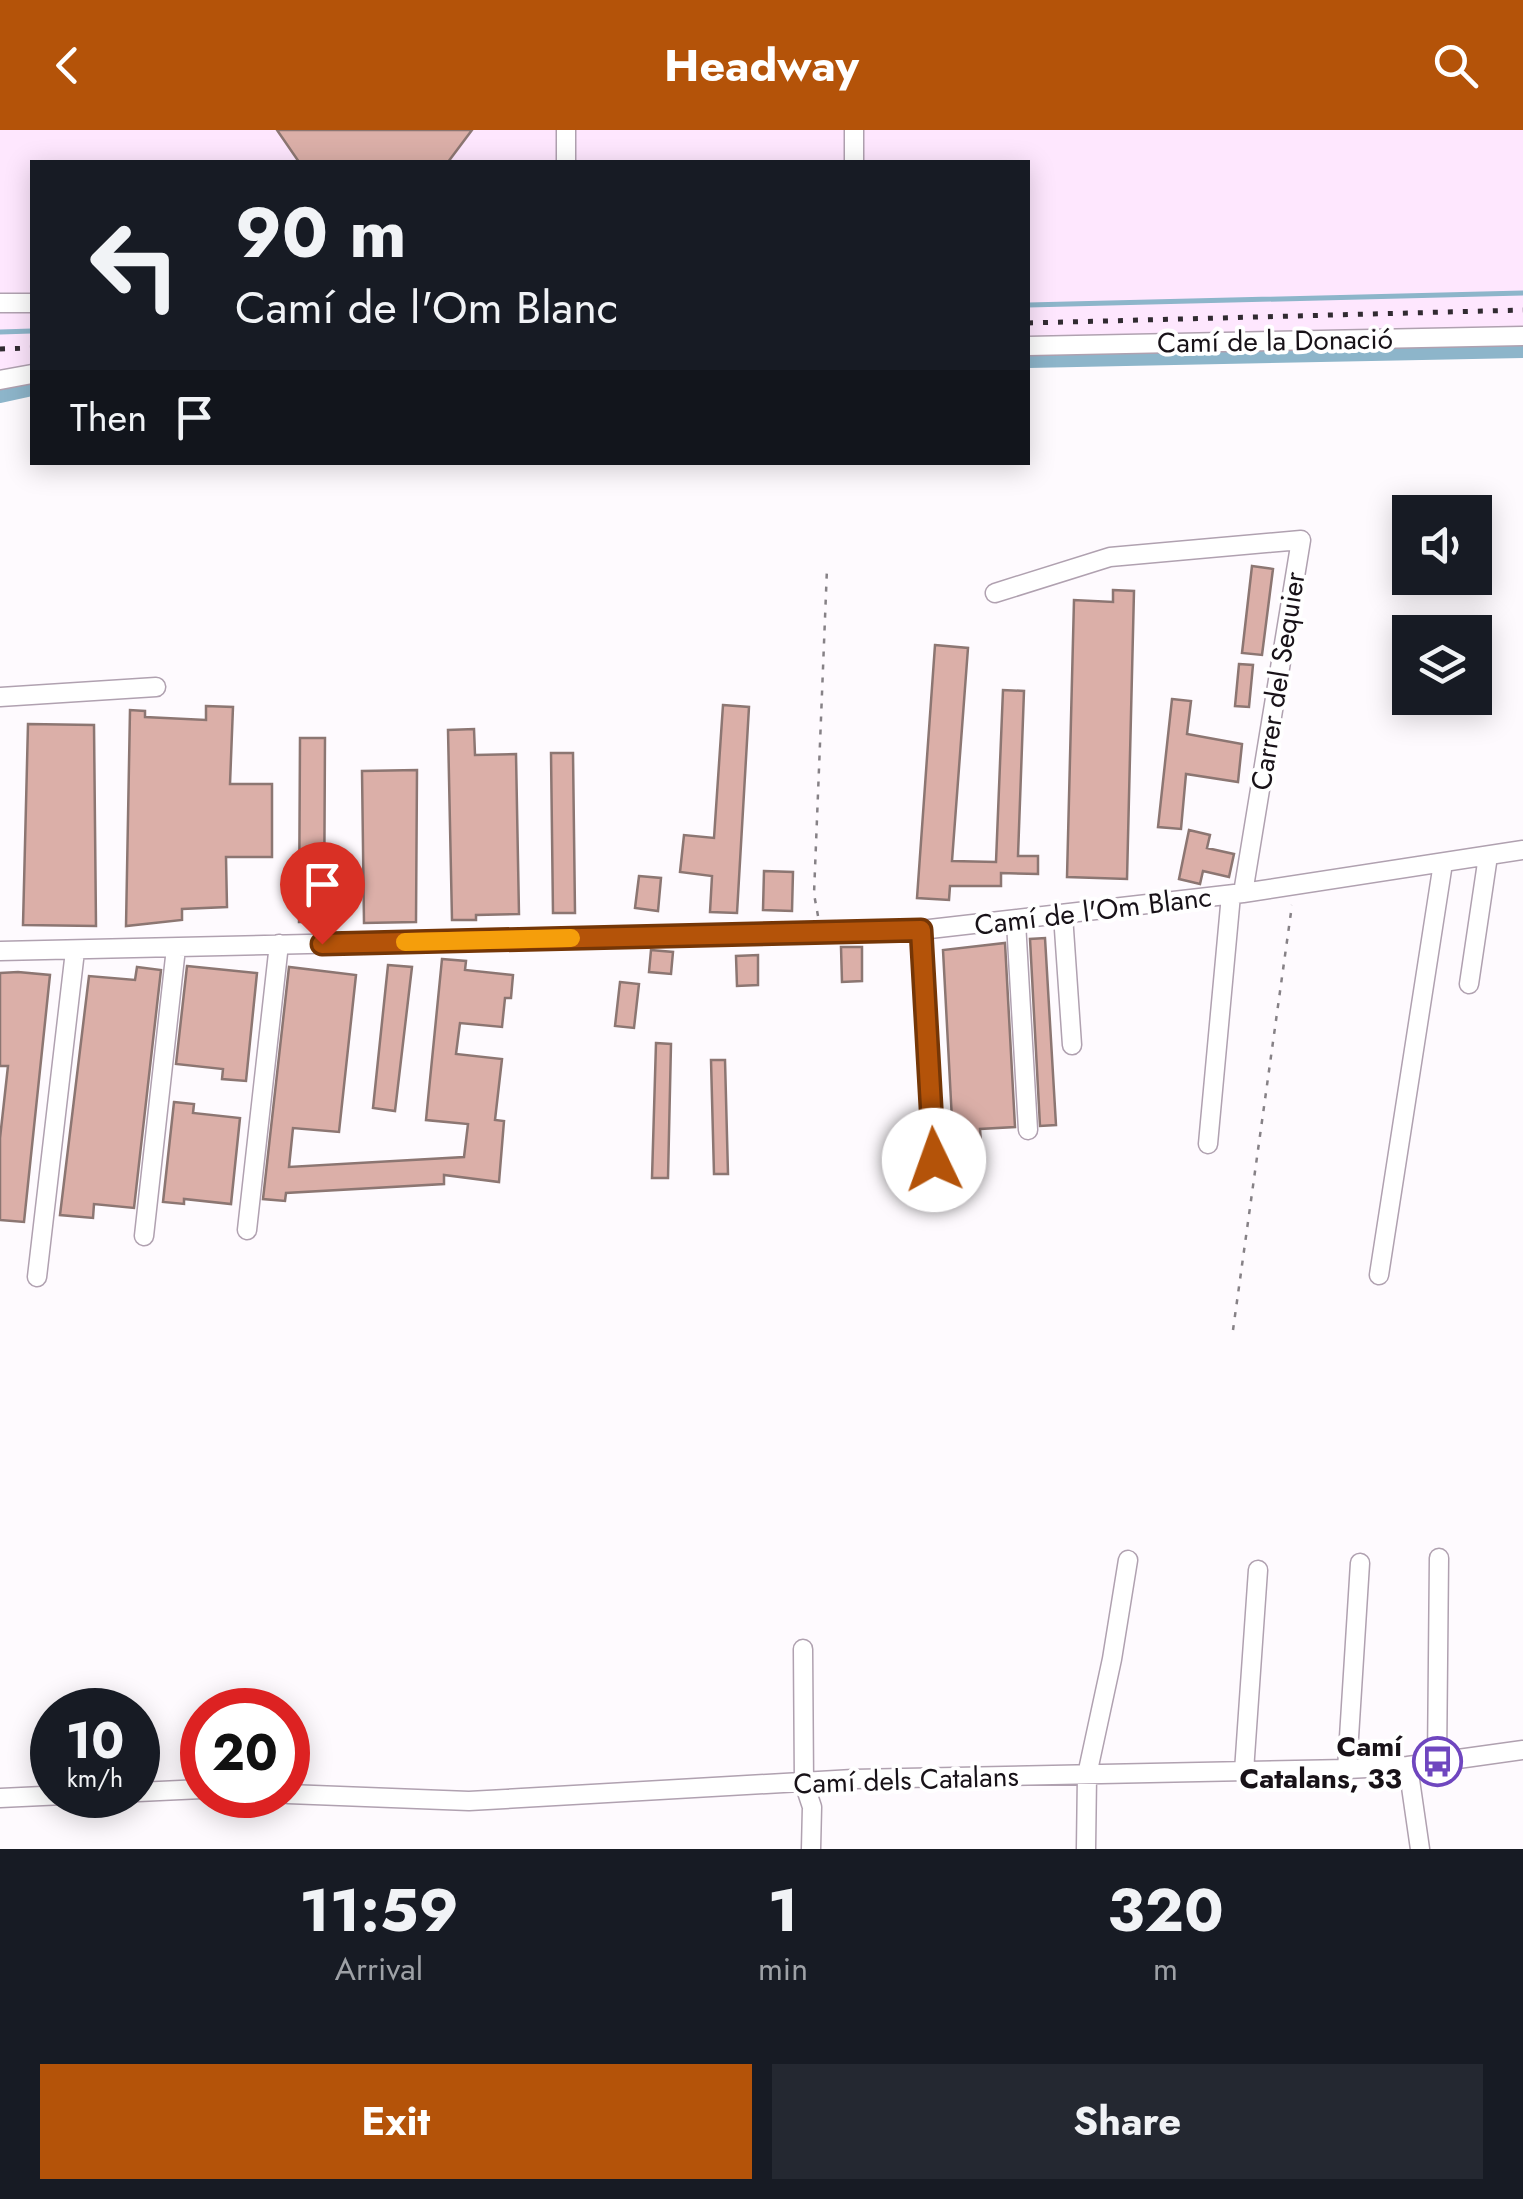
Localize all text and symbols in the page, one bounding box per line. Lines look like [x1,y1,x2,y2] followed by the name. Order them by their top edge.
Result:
[664,33,859,98] text: Headway
[40,38,95,93] icon: back
[1428,38,1483,93] icon: search
[235,182,407,283] text: 90 m
[70,200,200,330] icon: left
[235,275,618,340] text: Camí de l'Om Blanc
[1157,318,1393,364] street label: Camí de la Donació
[70,390,147,445] text: Then
[167,390,222,445] icon: arrive
[1392,495,1492,715] map controls
[1392,495,1492,595] button: sound
[1240,568,1316,793] street label: Carrer del Sequier
[1392,615,1492,715] button: layers
[280,842,365,945] pin
[295,857,350,912] icon: arrive
[972,876,1214,946] street label: Camí de l'Om Blanc
[882,1108,986,1212] position arrow
[180,1688,310,1818] speed limit sign: 20
[66,1704,124,1777] text: 10
[1240,1726,1403,1799] place label: Camí Catalans, 33
[1411,1736,1463,1788] bus stop icon: Camí Catalans, 33
[793,1756,1019,1804] street label: Camí dels Catalans
[67,1760,123,1796] text: km/h
[299,1867,459,1954] text: 11:59
[768,1867,798,1954] text: 1
[1107,1867,1224,1954] text: 320
[335,1946,423,1992] text: Arrival
[758,1946,808,1992] text: min
[1153,1946,1178,1992] text: m
[40,2064,752,2179] button: Exit
[772,2064,1483,2179] button: Share

